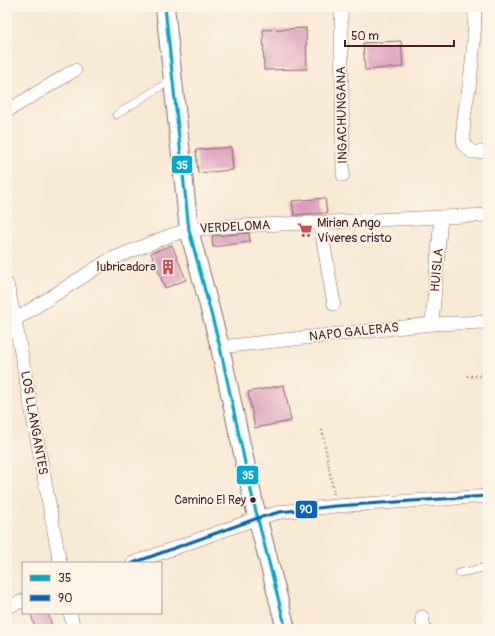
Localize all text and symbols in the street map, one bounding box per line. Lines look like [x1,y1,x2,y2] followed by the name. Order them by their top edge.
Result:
[345,22,454,48] scale bar
[351,29,379,44] text: 50 m
[333,66,351,164] street label: INGACHUNGANA
[171,155,193,174] line badge: 35
[176,159,188,172] text: 35
[317,215,392,246] place label: Mirian Ango Víveres cristo
[199,217,271,237] street label: VERDELOMA
[296,221,314,239] supermarket icon: Mirian Ango Víveres cristo
[427,247,447,293] street label: HUISLA
[159,258,177,276] building icon: lubricadora
[97,259,156,275] place label: lubricadora
[308,319,400,345] street label: NAPO GALERAS
[17,370,51,476] street label: LOS LLANGANTES
[236,465,259,485] line badge: 35
[242,469,254,482] text: 35
[175,493,246,508] place label: Camino El Rey
[248,495,258,505] marker: Camino El Rey
[295,500,318,519] line badge: 90
[299,503,313,516] text: 90
[22,562,162,614] legend
[58,571,71,586] text: 35
[58,591,72,606] text: 90

